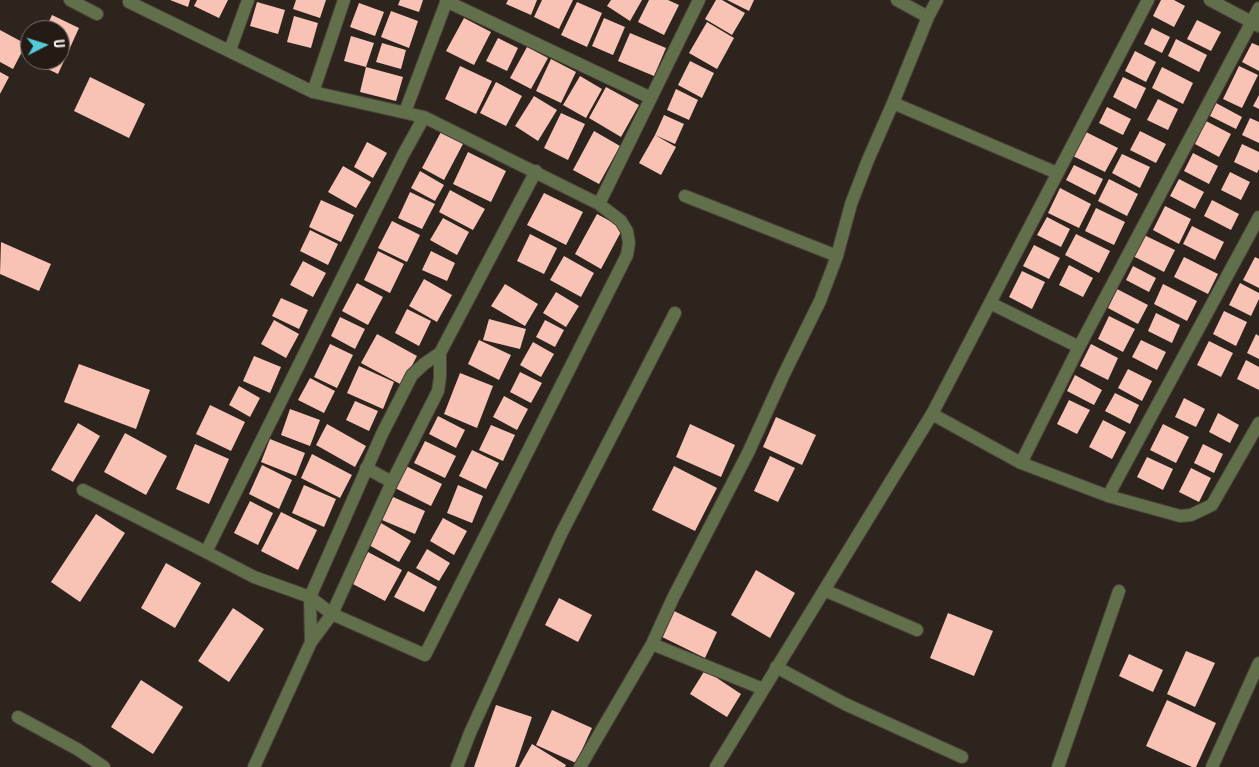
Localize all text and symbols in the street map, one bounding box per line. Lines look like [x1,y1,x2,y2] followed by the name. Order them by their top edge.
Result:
[20,20,70,70] north arrow
[51,39,67,49] text: U

